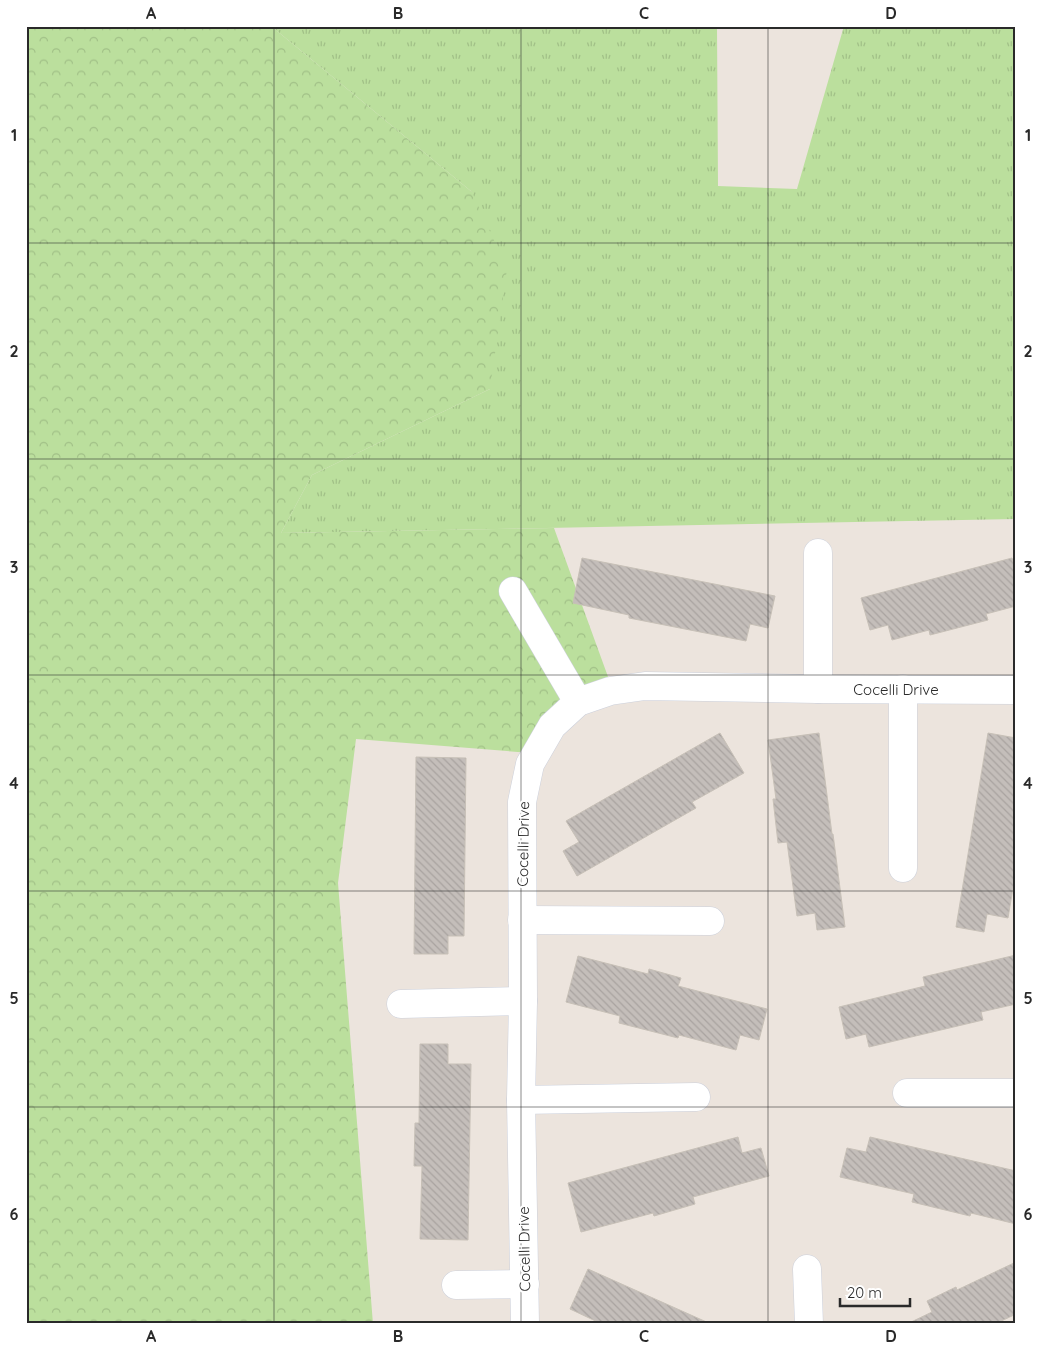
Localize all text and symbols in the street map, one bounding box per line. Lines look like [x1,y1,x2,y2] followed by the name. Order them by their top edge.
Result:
[146,3,157,23] text: A
[393,3,403,23] text: B
[639,3,649,23] text: C
[885,3,897,23] text: D
[11,125,17,145] text: 1
[1025,125,1031,145] text: 1
[9,341,19,361] text: 2
[1023,341,1033,361] text: 2
[10,557,18,577] text: 3
[1024,557,1032,577] text: 3
[853,680,939,699] street label: Cocelli Drive
[9,773,19,793] text: 4
[1023,773,1033,793] text: 4
[513,801,533,887] street label: Cocelli Drive
[9,988,19,1008] text: 5
[1023,988,1033,1008] text: 5
[10,1204,19,1224] text: 6
[1024,1204,1033,1224] text: 6
[514,1206,534,1292] street label: Cocelli Drive
[840,1275,910,1307] scale bar
[847,1283,882,1302] text: 20 m
[146,1326,157,1346] text: A
[393,1326,403,1346] text: B
[639,1326,649,1346] text: C
[885,1326,897,1346] text: D

